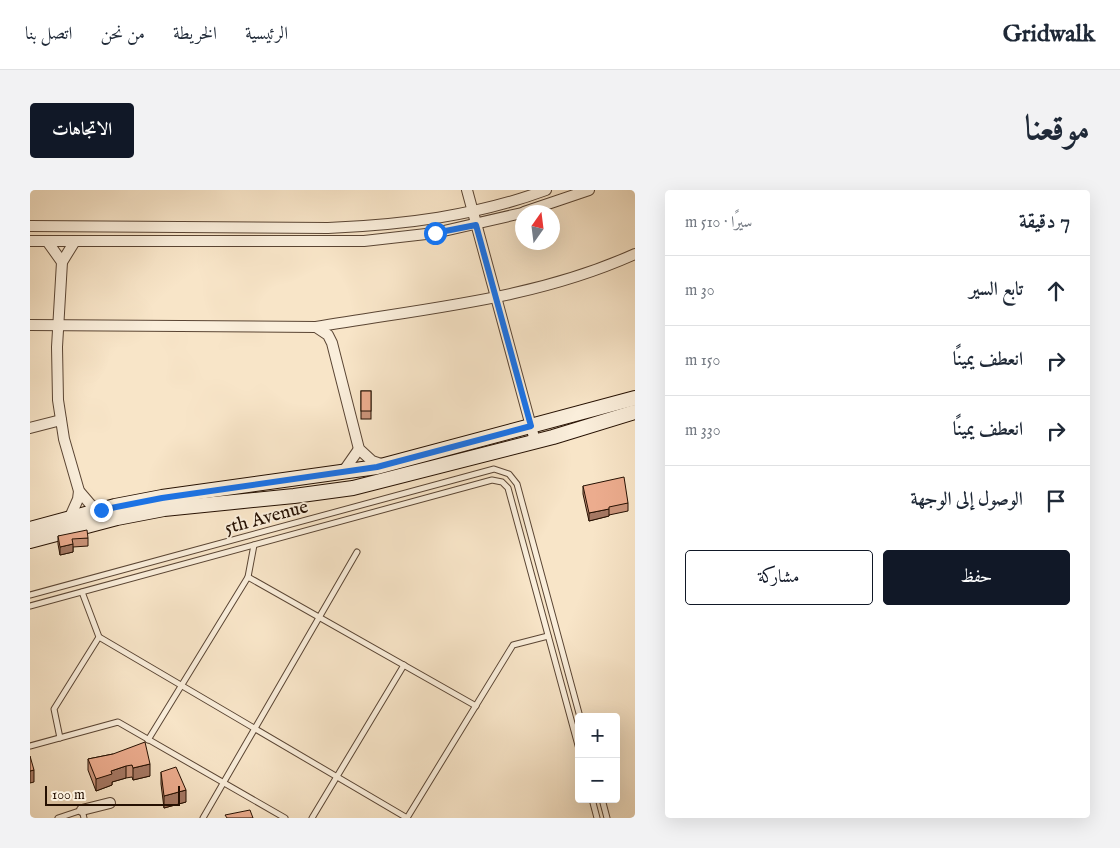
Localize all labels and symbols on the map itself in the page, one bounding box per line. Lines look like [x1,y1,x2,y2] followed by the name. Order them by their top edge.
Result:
[515,205,560,250] north arrow
[424,222,447,245] route start
[222,495,311,541] street label: 5th Avenue
[90,499,113,522] route end
[45,783,180,806] scale bar

